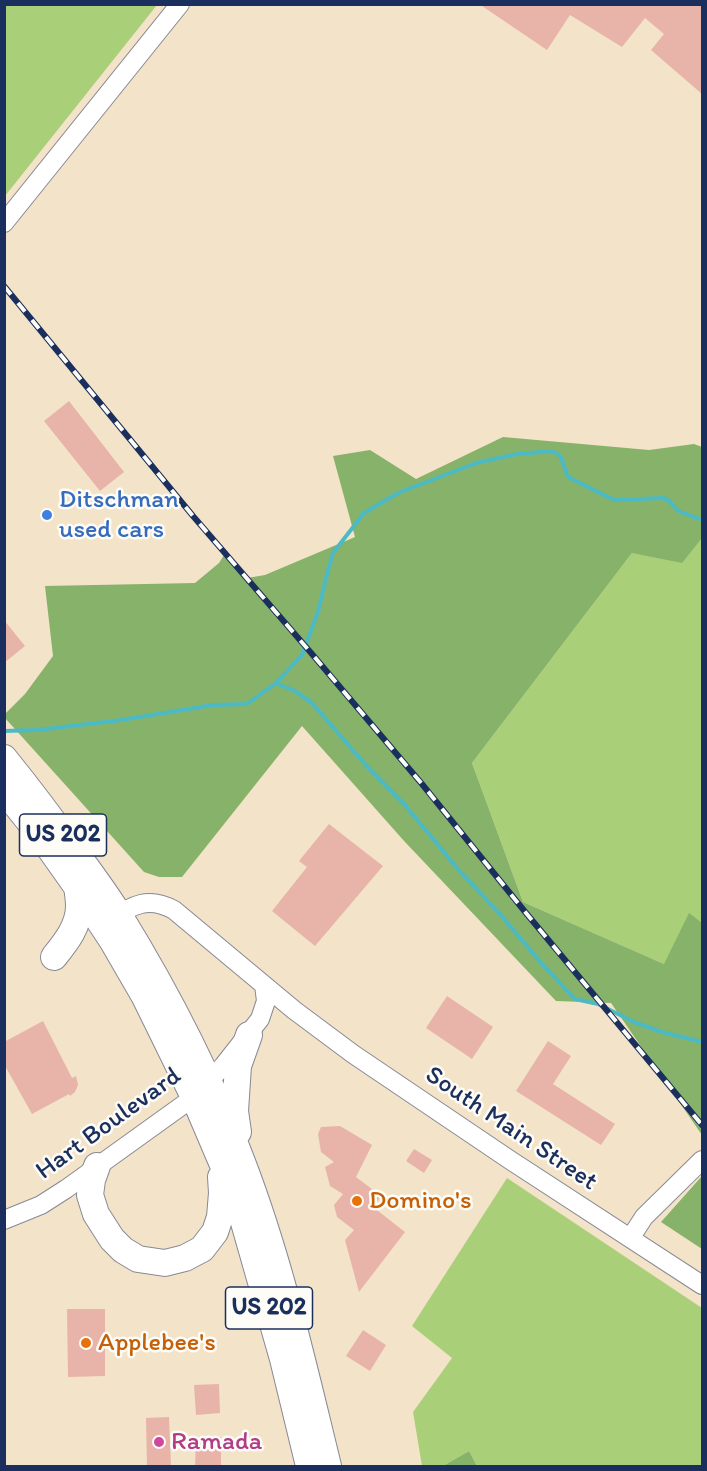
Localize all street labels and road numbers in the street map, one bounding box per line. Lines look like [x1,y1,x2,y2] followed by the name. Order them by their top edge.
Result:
[20,814,106,856] road number: US 202
[419,1060,603,1198] street label: South Main Street
[30,1061,188,1187] street label: Hart Boulevard
[226,1287,312,1329] road number: US 202

